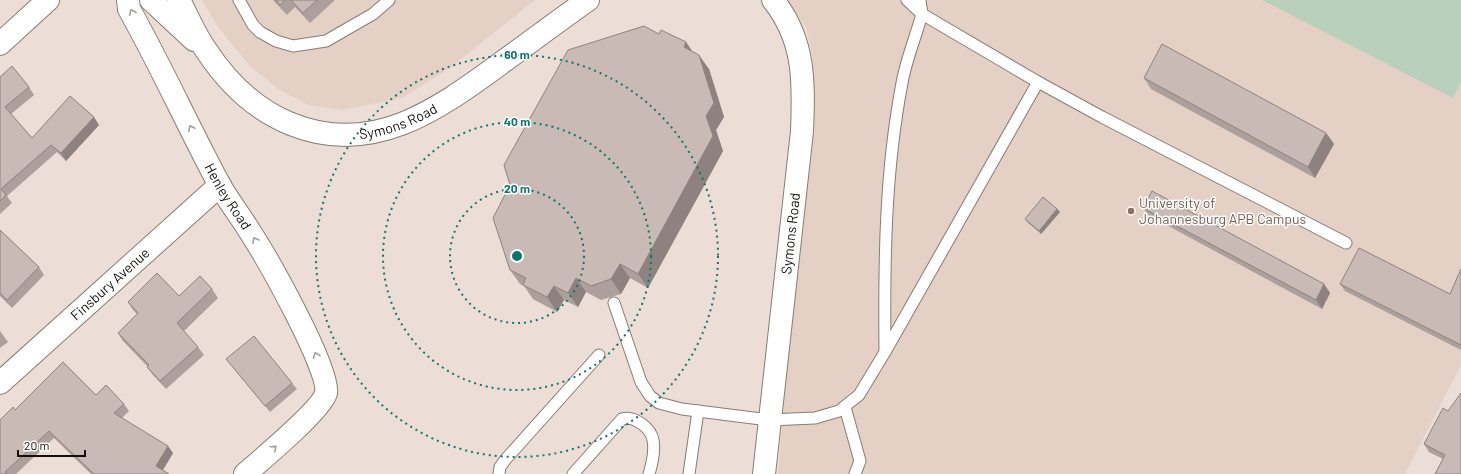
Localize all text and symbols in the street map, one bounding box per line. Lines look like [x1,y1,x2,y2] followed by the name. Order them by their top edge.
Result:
[129,9,137,16] one-way arrow
[504,47,530,61] text: 60 m
[358,99,440,142] street label: Symons Road
[504,114,530,128] text: 40 m
[188,124,195,132] one-way arrow
[202,160,255,233] street label: Henley Road
[504,181,530,195] text: 20 m
[777,192,803,275] street label: Symons Road
[1139,194,1307,227] place label: University of Johannesburg APB Campus
[1126,206,1136,216] marker: University of Johannesburg APB Campus
[253,237,260,244] one-way arrow
[67,244,153,323] street label: Finsbury Avenue
[510,249,524,263] centre of rings
[312,352,320,359] one-way arrow
[18,432,85,458] scale bar
[24,438,50,452] text: 20 m
[269,446,276,453] one-way arrow

